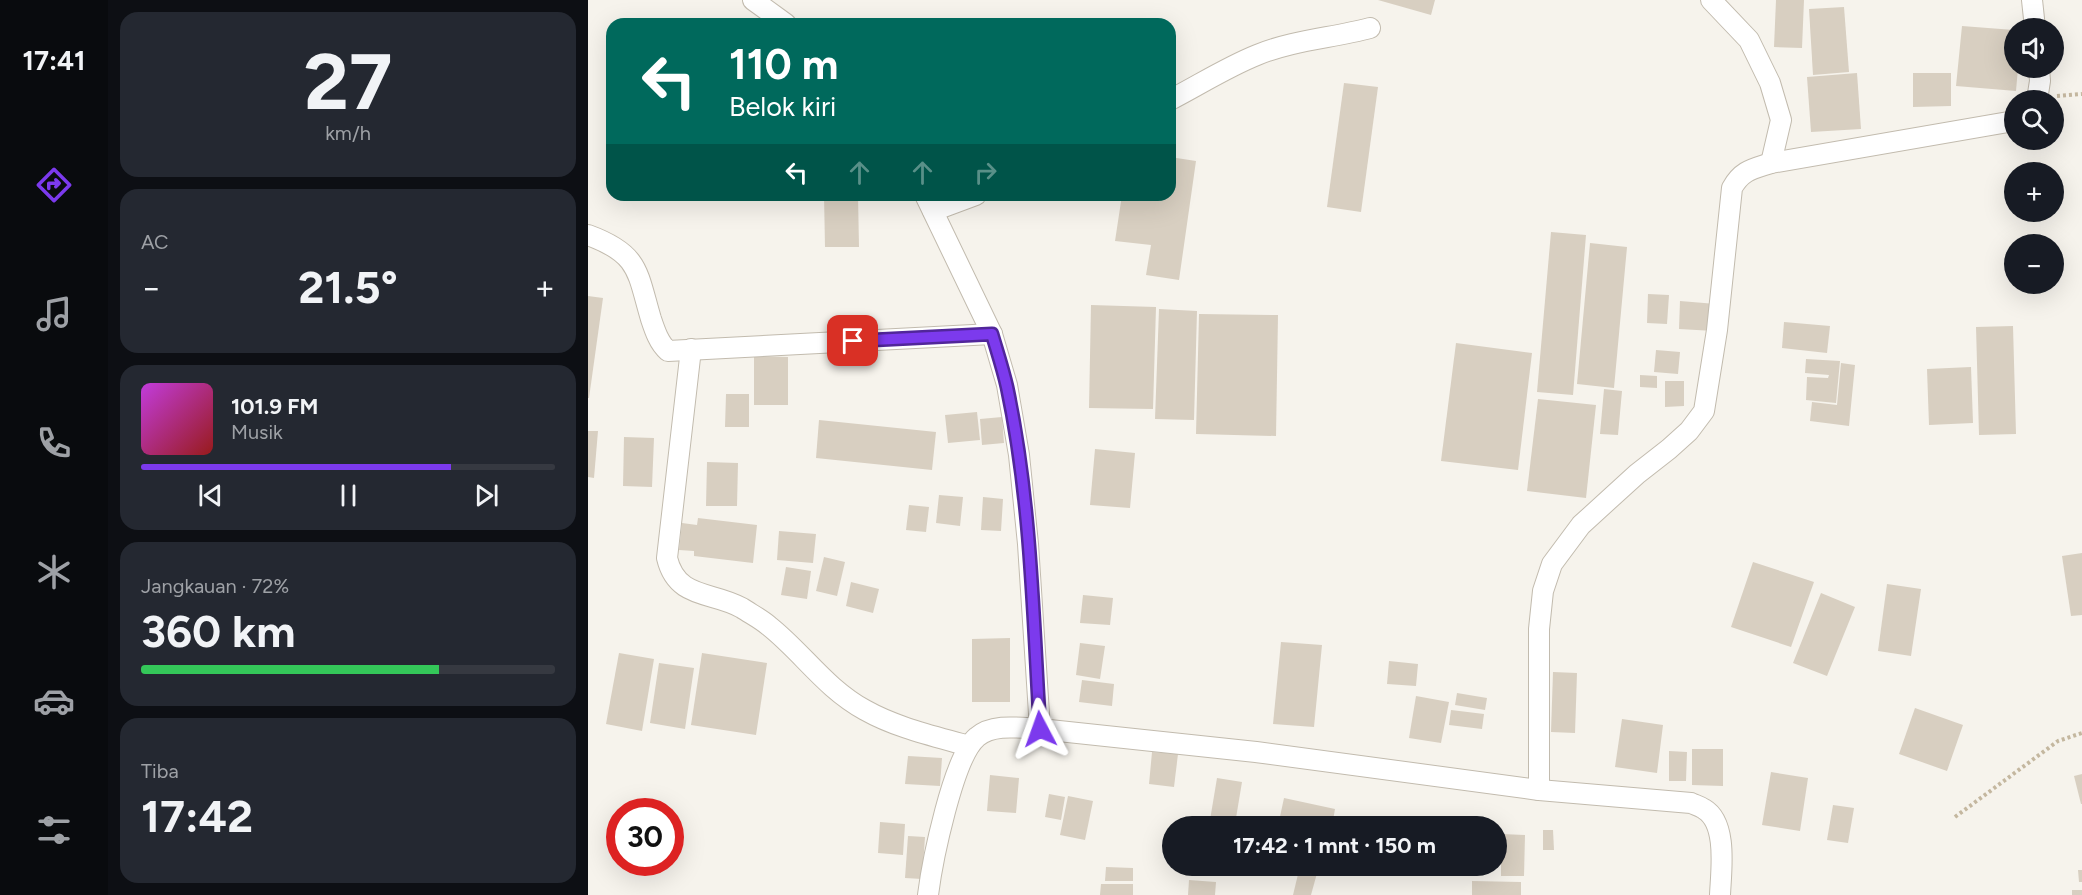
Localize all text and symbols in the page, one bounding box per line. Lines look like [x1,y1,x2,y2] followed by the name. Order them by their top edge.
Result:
[2004,18,2064,294] map controls
[2004,18,2064,78] button: sound
[304,35,392,129] text: 27
[729,39,838,90] text: 110 m
[630,42,708,120] icon: left
[22,44,86,77] text: 17:41
[729,90,836,123] text: Belok kiri
[2004,90,2064,150] button: search
[325,121,371,145] text: km/h
[780,156,813,189] icon: left
[843,156,876,189] icon: ahead
[906,156,939,189] icon: ahead
[969,156,1002,189] icon: right
[2004,162,2064,222] button: +
[33,164,75,206] icon: directions
[141,230,169,254] text: AC
[2004,234,2064,294] button: −
[298,260,398,314] text: 21.5°
[141,268,162,307] text: −
[534,268,555,307] text: +
[33,293,75,335] icon: music
[827,315,878,366] pin
[836,324,869,357] icon: arrive
[231,393,318,420] text: 101.9 FM
[231,420,283,444] text: Musik
[33,422,75,464] icon: phone
[194,479,227,512] icon: previous
[332,479,365,512] icon: pause
[470,479,503,512] icon: next
[33,551,75,593] icon: climate
[141,574,289,598] text: Jangkauan · 72%
[141,604,295,658] text: 360 km
[33,680,75,722] icon: car
[1008,697,1072,761] position arrow
[141,759,179,783] text: Tiba
[141,789,253,843] text: 17:42
[606,798,684,876] speed limit sign: 30
[33,809,75,851] icon: filters
[1233,832,1436,859] text: 17:42 · 1 mnt · 150 m

